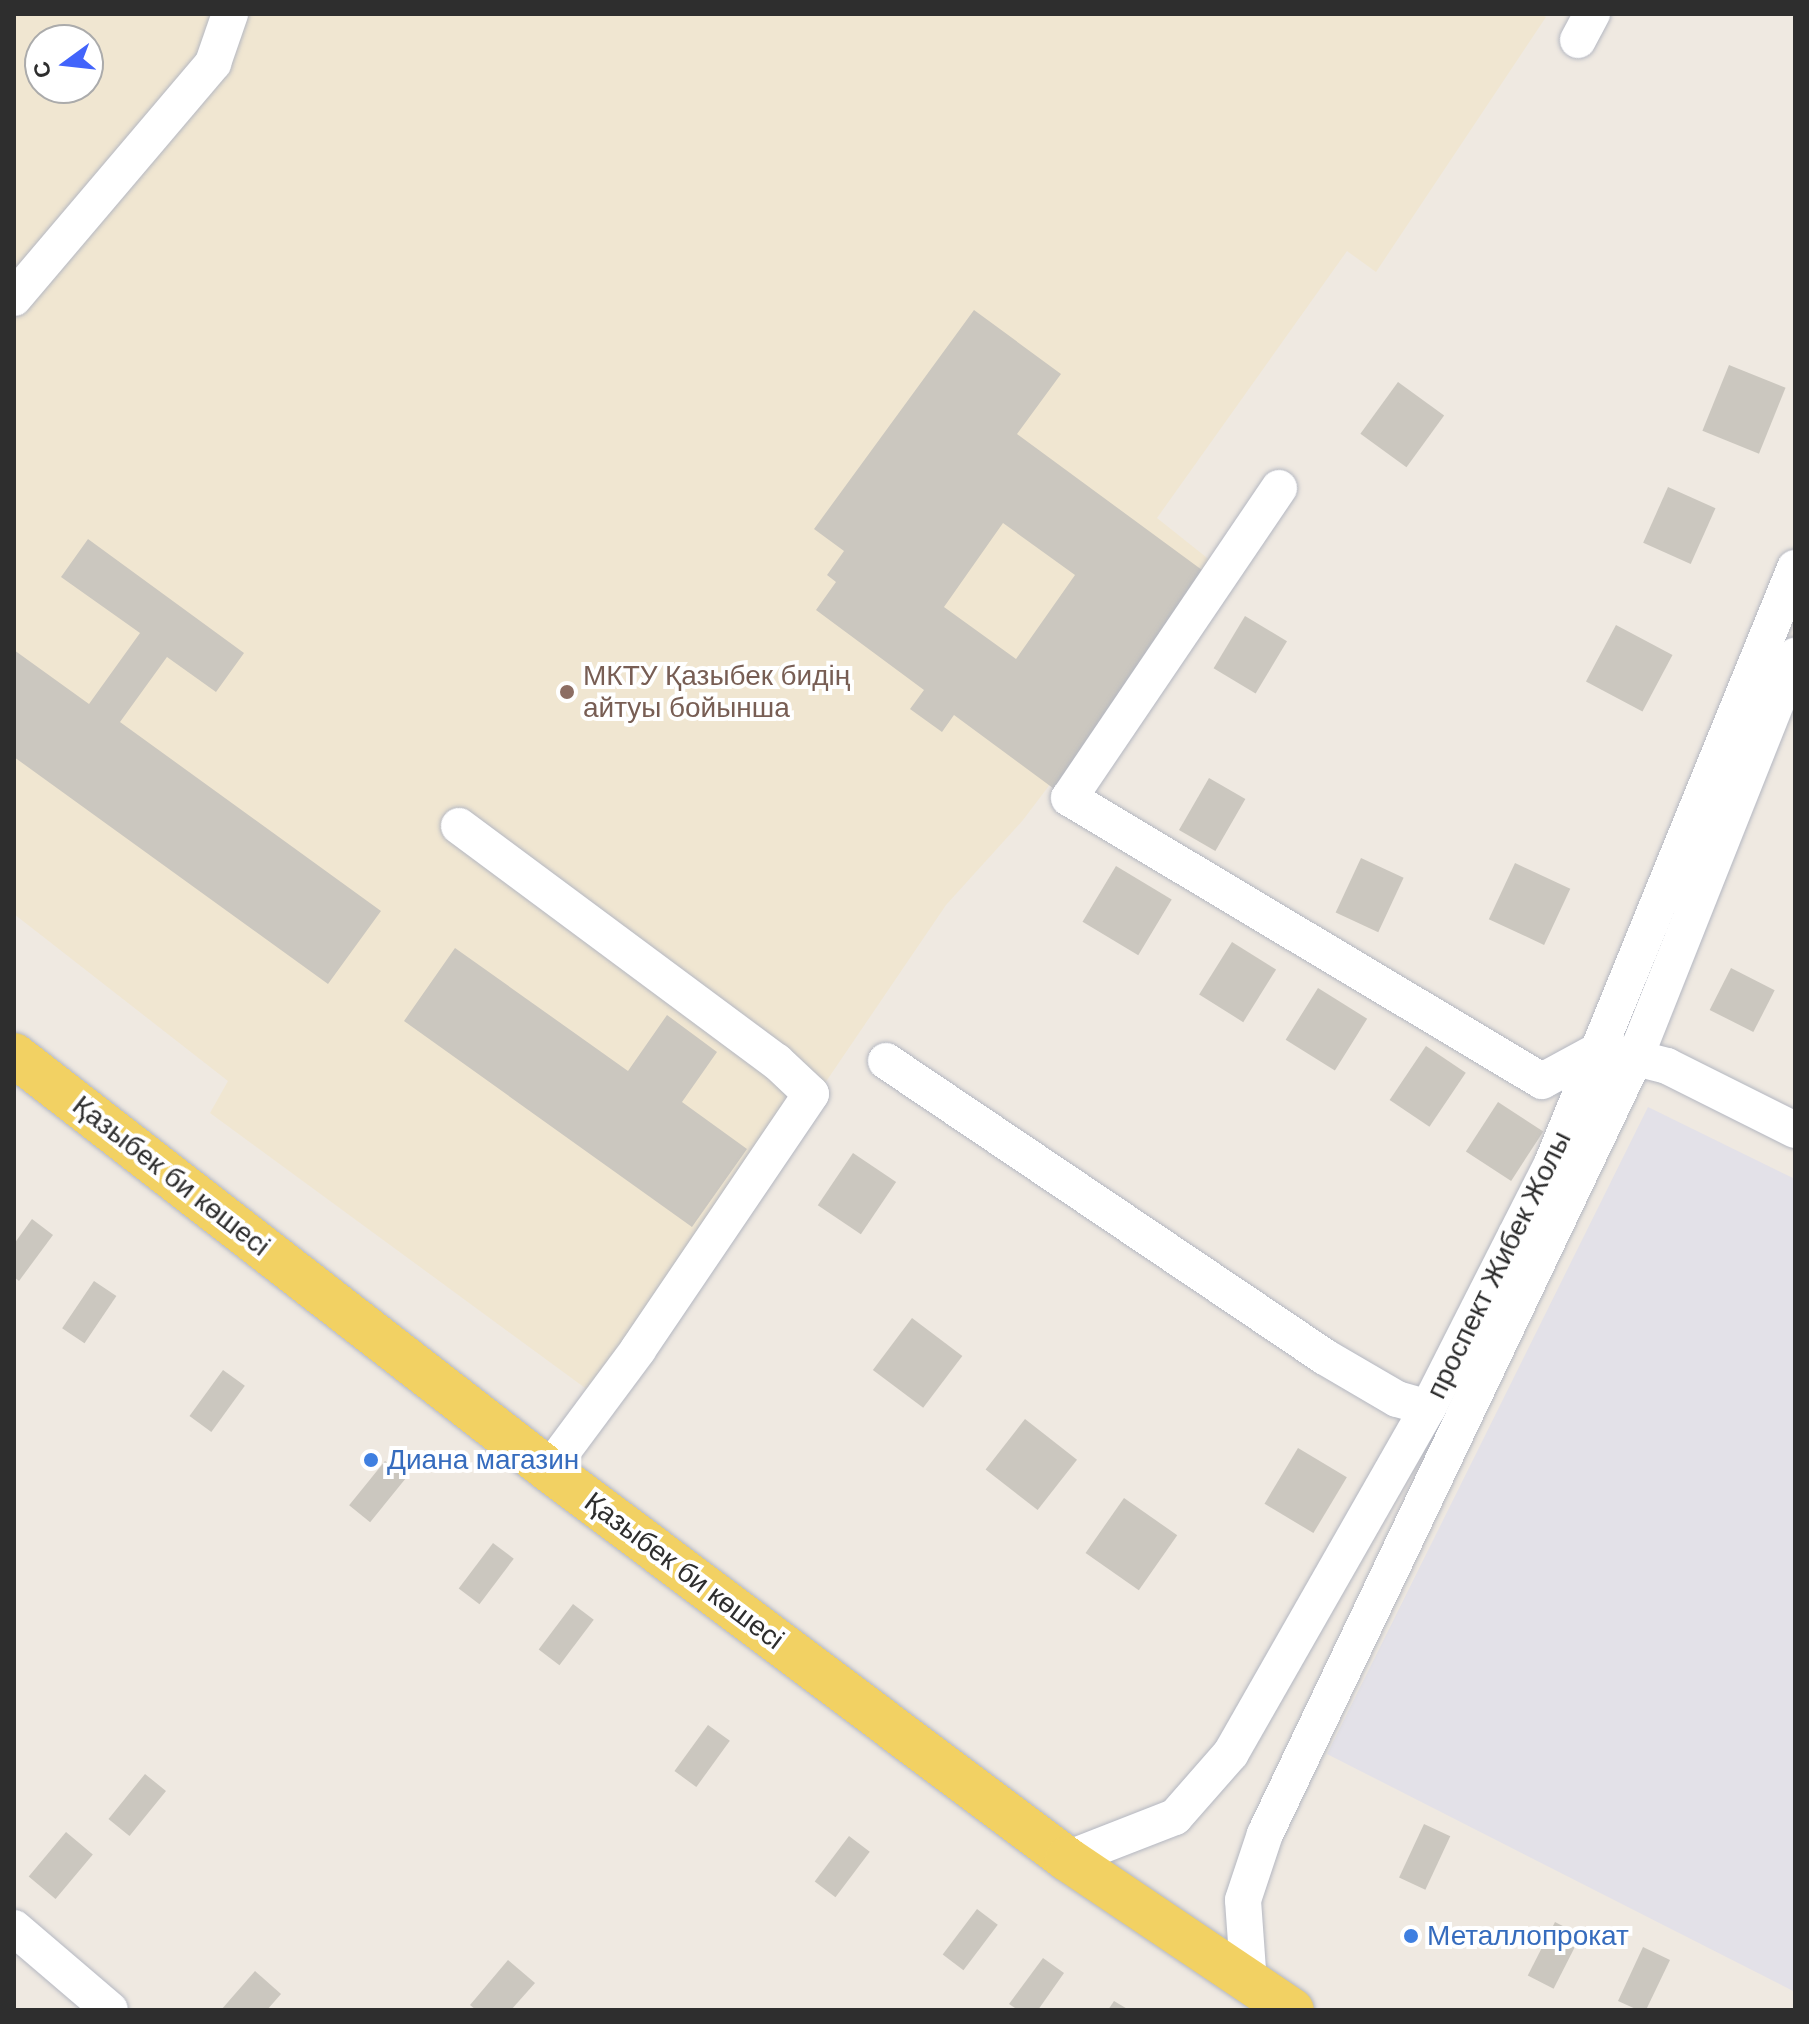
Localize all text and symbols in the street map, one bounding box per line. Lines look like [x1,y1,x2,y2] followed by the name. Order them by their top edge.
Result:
[24,24,104,104] north arrow
[26,58,58,81] text: С
[583,659,850,725] place label: МКТУ Қазыбек бидің айтуы бойынша
[558,683,576,701] marker: МКТУ Қазыбек бидің айтуы бойынша
[66,1089,276,1263] street label: Қазыбек би көшесі
[1420,1126,1578,1404] street label: проспект Жибек Жолы
[387,1443,579,1477] place label: Диана магазин
[362,1451,380,1469] marker: Диана магазин
[578,1485,790,1657] street label: Қазыбек би көшесі
[1427,1919,1629,1953] place label: Металлопрокат
[1402,1927,1420,1945] marker: Металлопрокат

